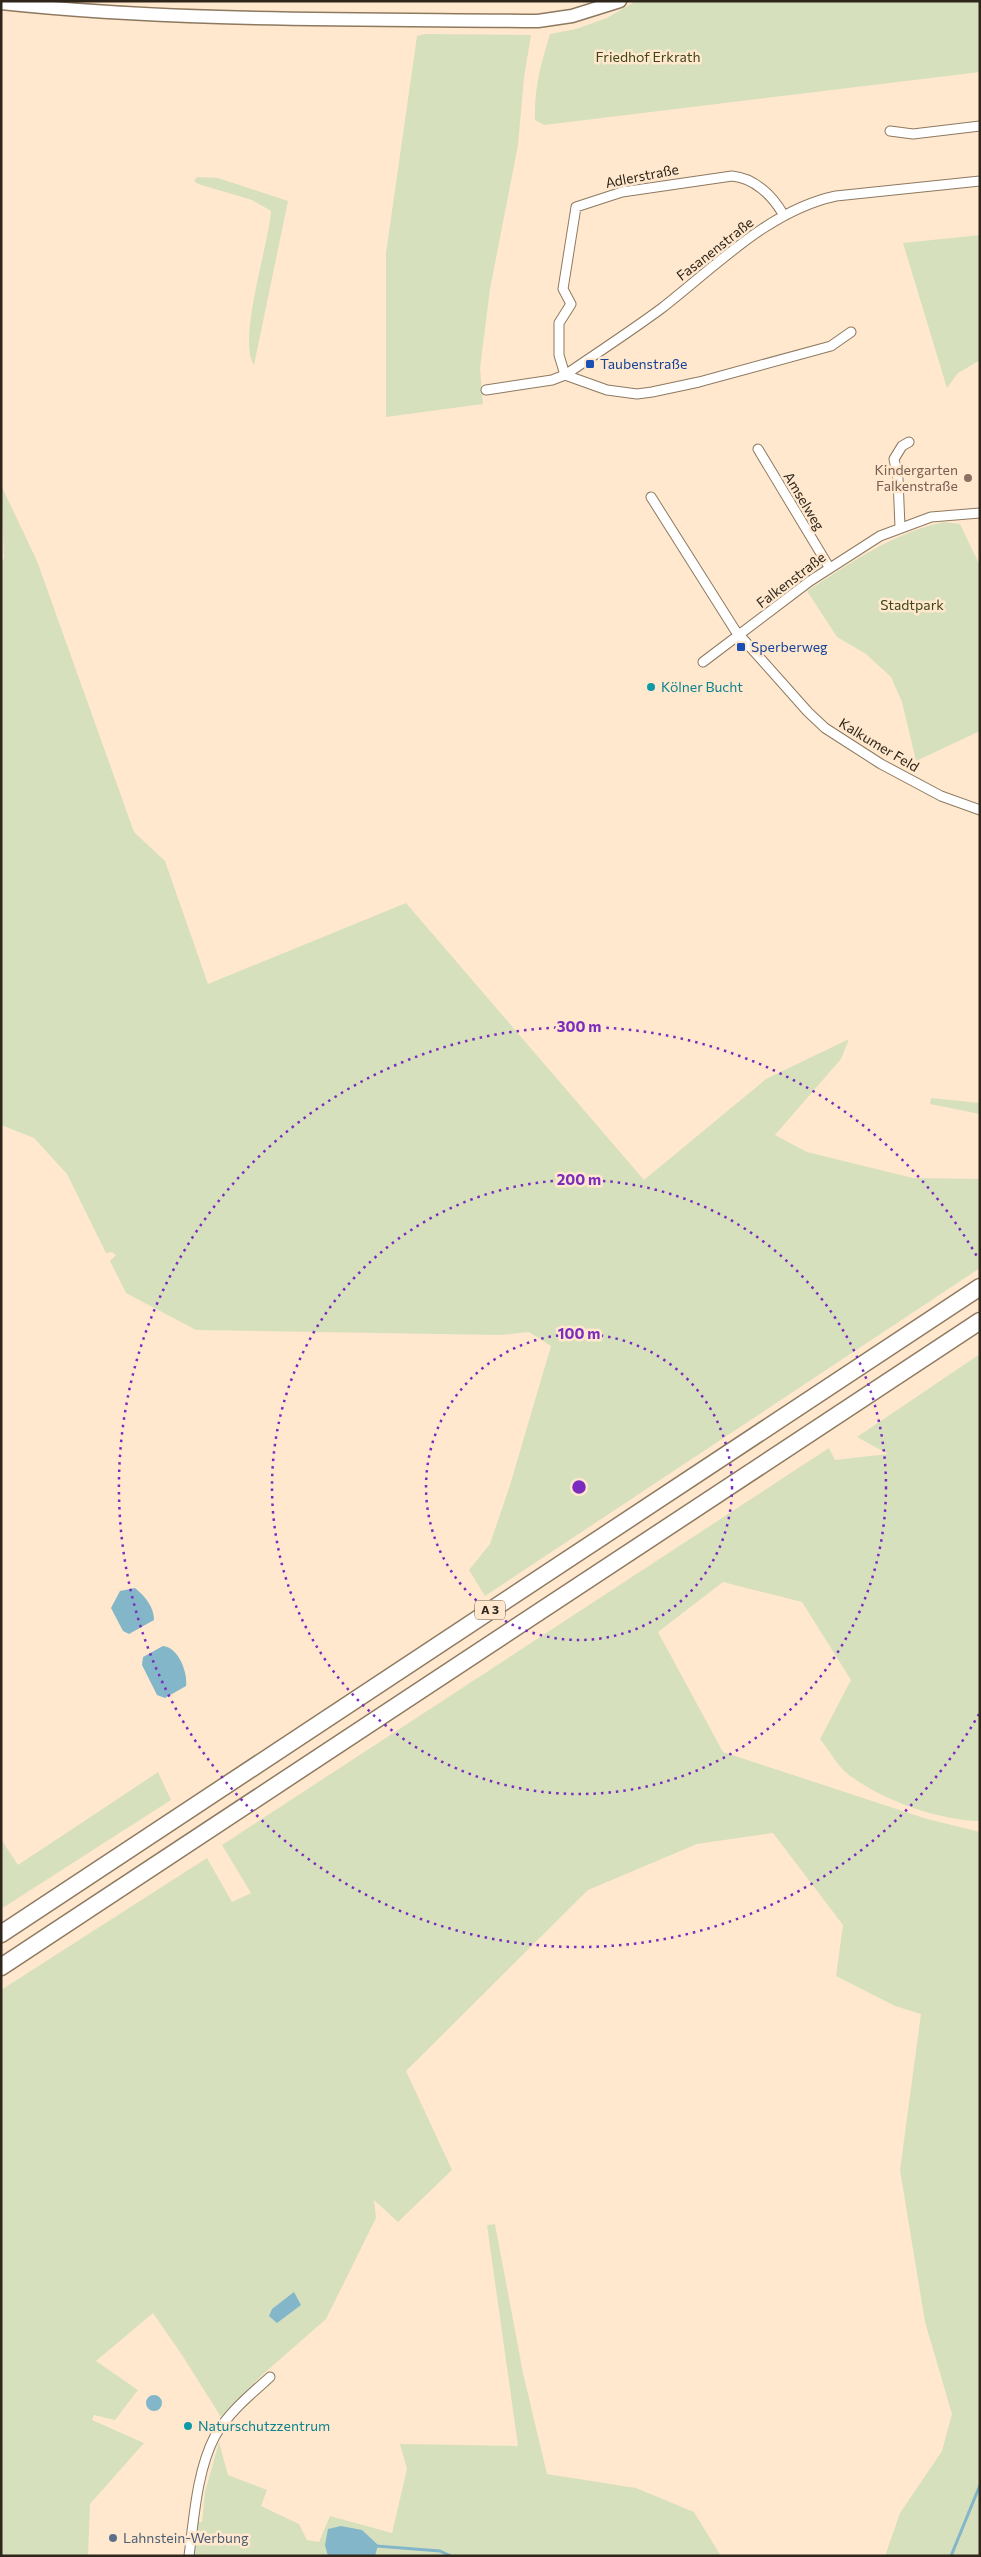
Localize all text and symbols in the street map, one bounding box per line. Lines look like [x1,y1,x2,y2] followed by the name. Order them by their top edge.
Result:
[595,48,701,65] park label: Friedhof Erkrath
[604,160,680,191] street label: Adlerstraße
[673,213,757,284] street label: Fasanenstraße
[600,355,687,372] place label: Taubenstraße
[584,358,596,370] marker: Taubenstraße
[874,461,958,494] place label: Kindergarten Falkenstraße
[780,468,829,533] street label: Amselweg
[962,472,974,484] marker: Kindergarten Falkenstraße
[753,548,829,611] street label: Falkenstraße
[880,596,944,613] park label: Stadtpark
[751,638,828,655] place label: Sperberweg
[735,641,747,653] marker: Sperberweg
[661,678,743,695] place label: Kölner Bucht
[645,681,657,693] marker: Kölner Bucht
[836,714,922,775] street label: Kalkumer Feld
[557,1017,601,1035] text: 300 m
[557,1170,601,1188] text: 200 m
[558,1324,600,1342] text: 100 m
[570,1478,588,1496] centre of rings
[475,1600,505,1620] road number: A 3
[198,2417,330,2434] place label: Naturschutzzentrum
[182,2420,194,2432] marker: Naturschutzzentrum
[123,2529,249,2546] place label: Lahnstein-Werbung
[107,2532,119,2544] marker: Lahnstein-Werbung

